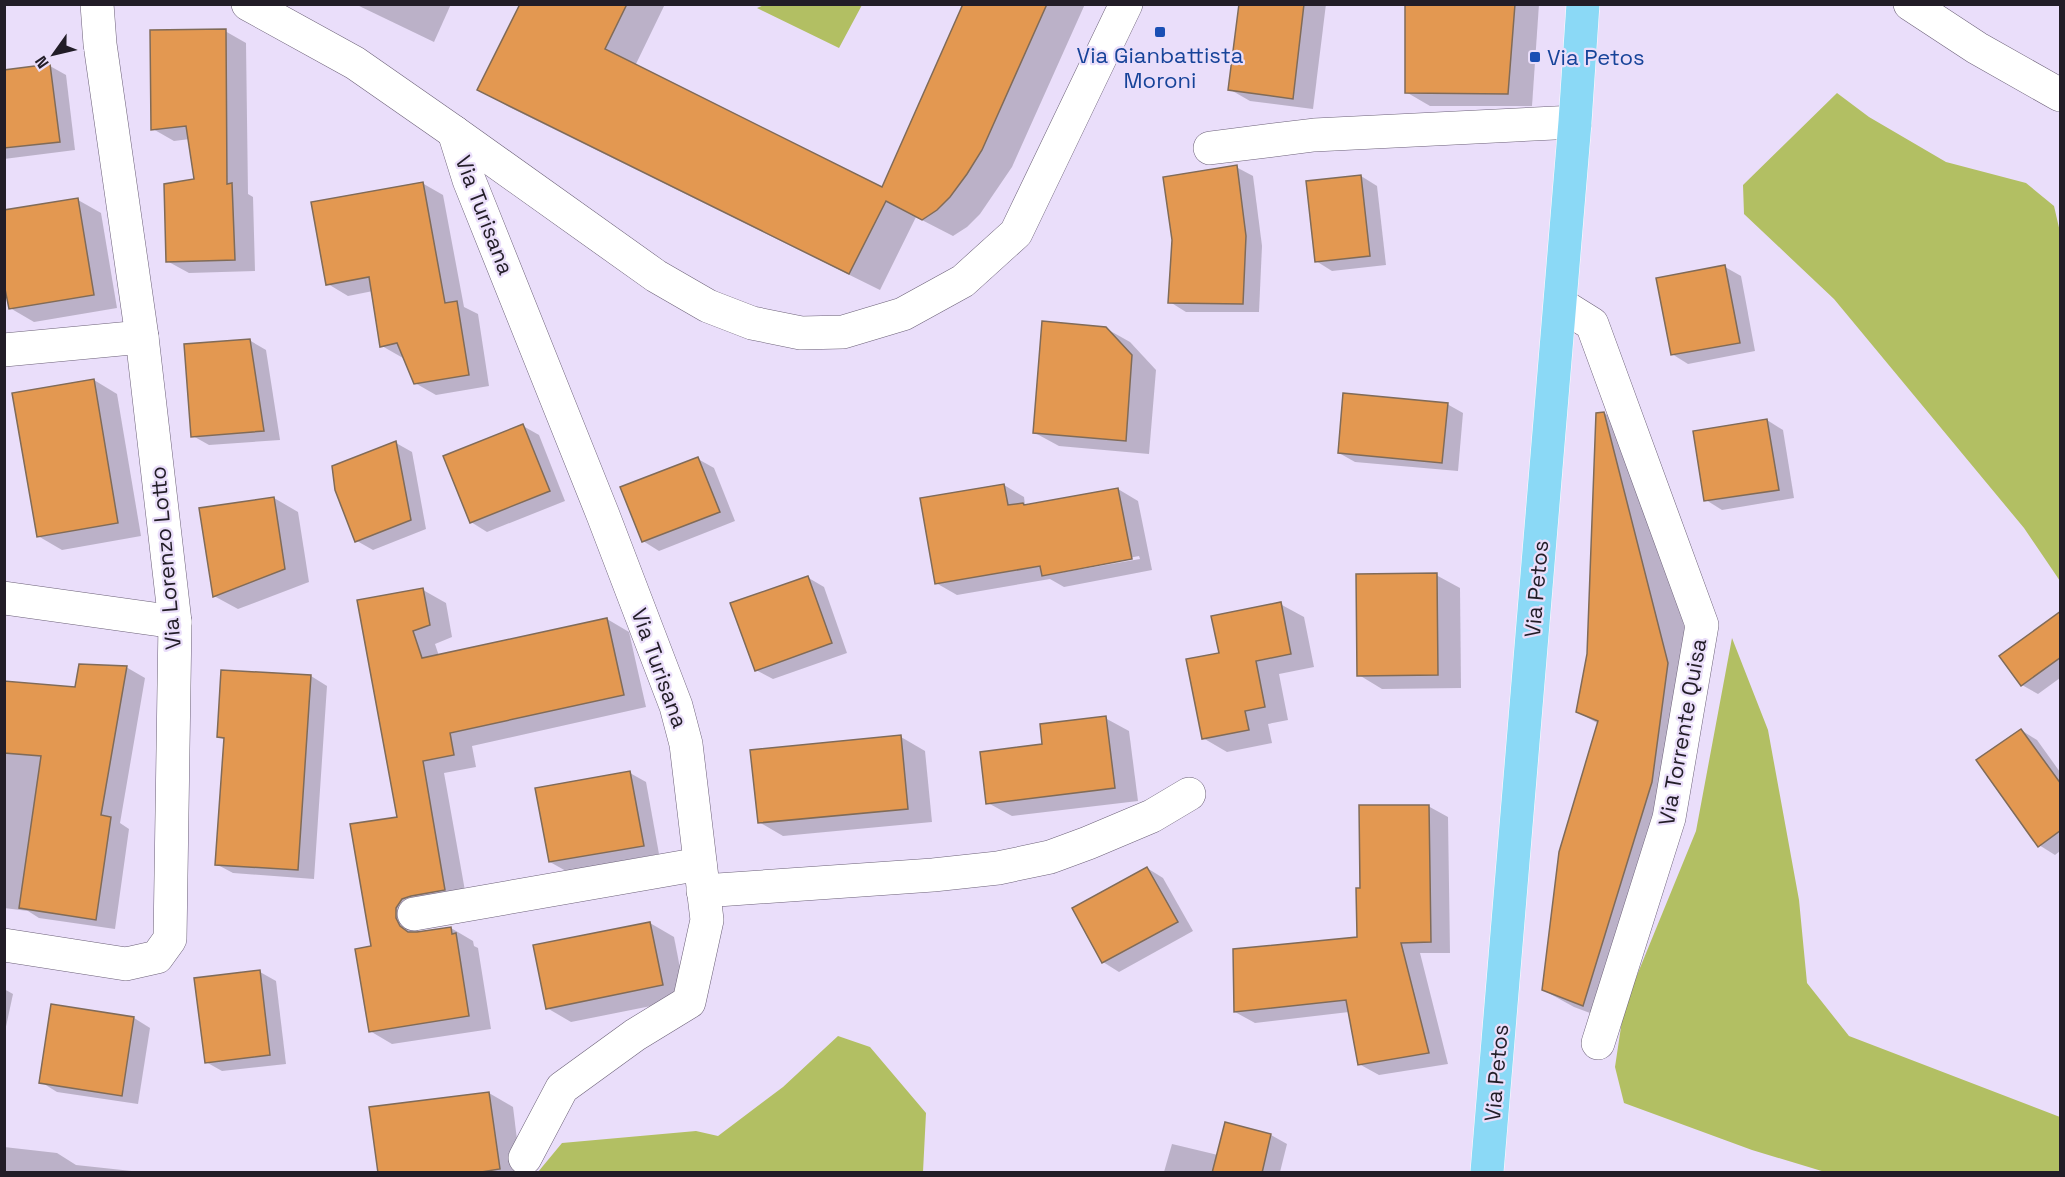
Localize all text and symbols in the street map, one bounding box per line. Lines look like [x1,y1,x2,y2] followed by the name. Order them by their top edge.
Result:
[24,24,84,84] north arrow
[1153,25,1167,39] marker: Via Gianbattista Moroni
[1077,41,1244,94] place label: Via Gianbattista Moroni
[1547,43,1645,71] place label: Via Petos
[1528,50,1542,64] marker: Via Petos
[30,52,54,72] text: N
[449,151,521,279] street label: Via Turisana
[143,465,187,651] street label: Via Lorenzo Lotto
[1518,539,1554,639] street label: Via Petos
[625,604,695,732] street label: Via Turisana
[1652,636,1712,828] street label: Via Torrente Quisa
[1478,1023,1514,1123] street label: Via Petos

